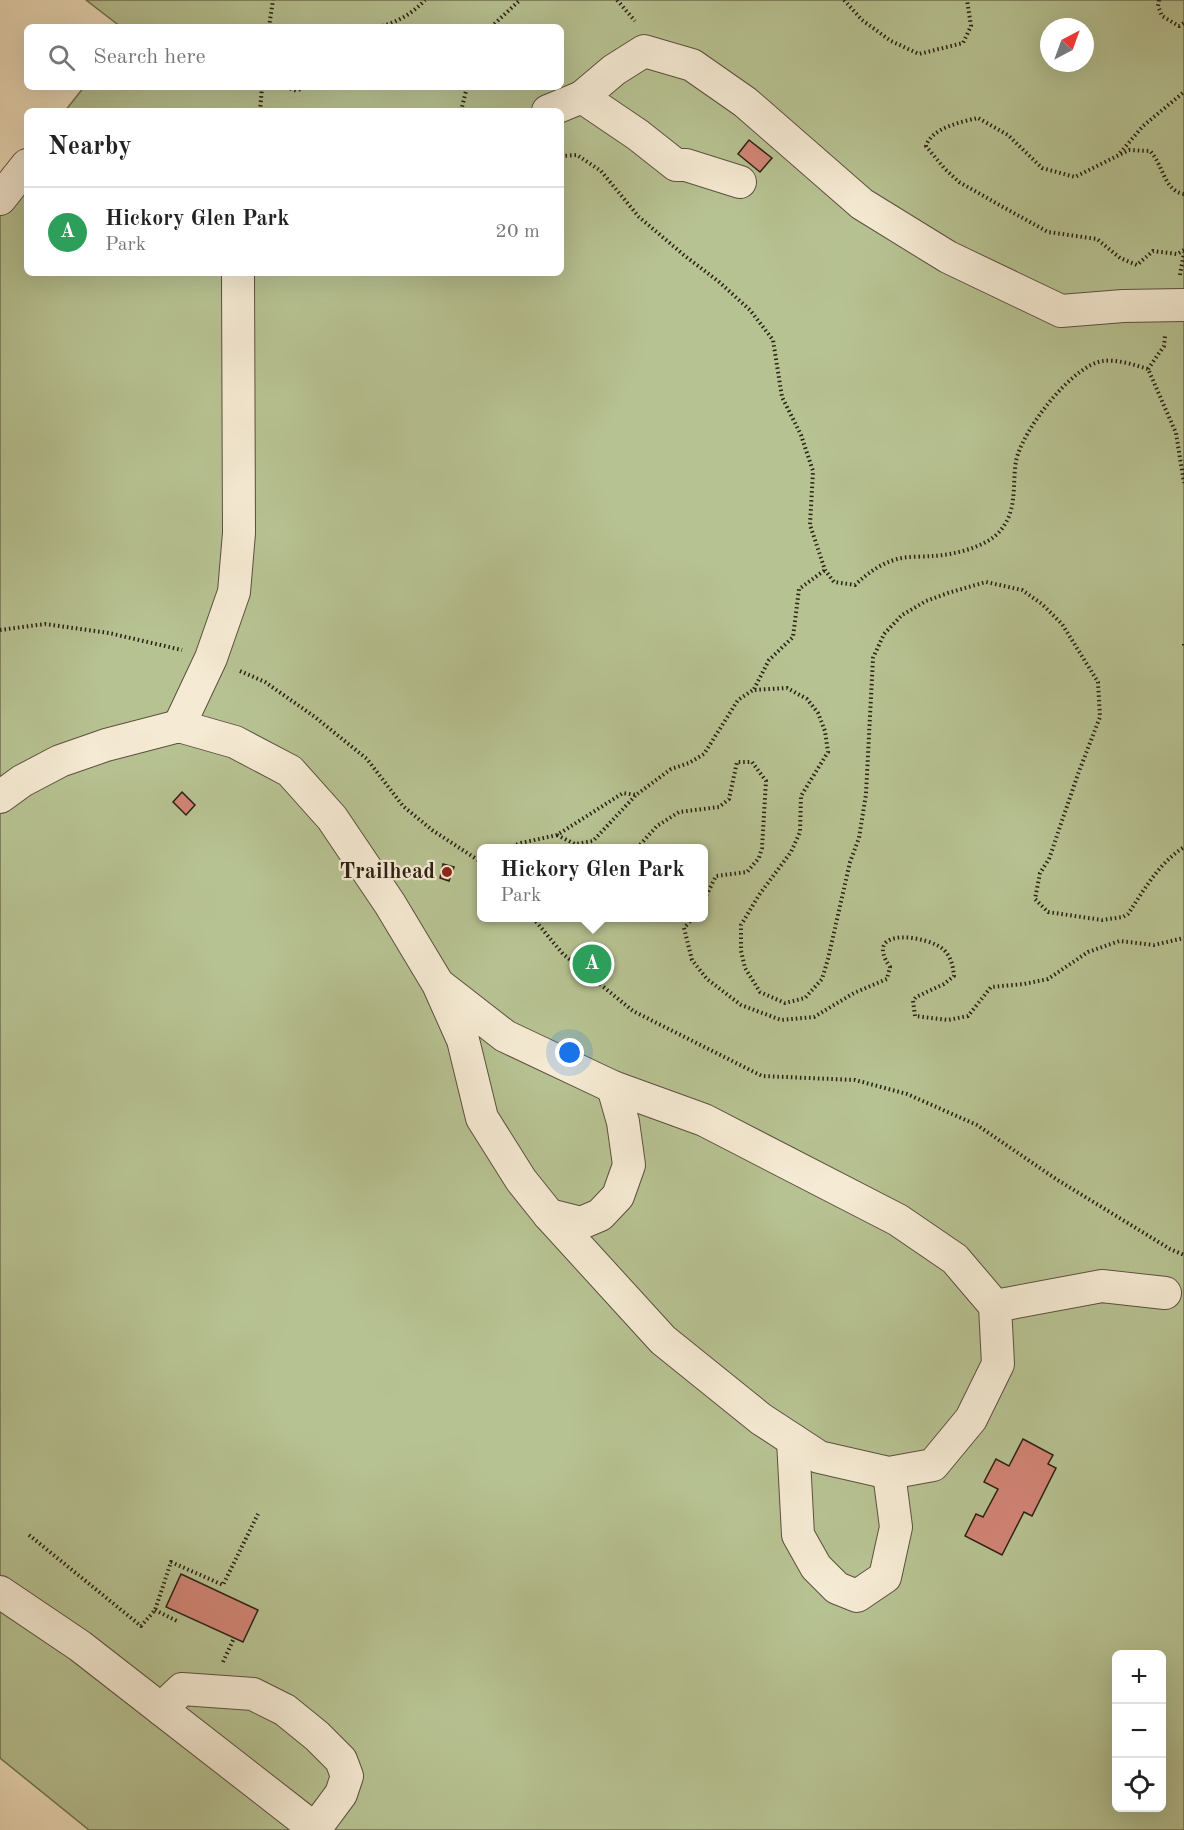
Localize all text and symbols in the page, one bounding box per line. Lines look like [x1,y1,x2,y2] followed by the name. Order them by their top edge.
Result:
[1040,18,1094,72] north arrow
[24,24,564,90] search box
[45,41,78,74] icon: search
[93,46,206,68] text: Search here
[48,134,132,160] text: Nearby
[105,208,290,230] text: Hickory Glen Park
[60,222,75,242] text: A
[495,222,540,242] text: 20 m
[105,235,146,255] text: Park
[477,844,708,922] popup
[500,859,685,881] text: Hickory Glen Park
[340,861,435,883] place label: Trailhead
[440,865,454,879] marker: Trailhead
[500,886,541,906] text: Park
[572,942,612,986] pin: A
[555,1038,584,1067] your location
[1112,1650,1166,1812] map controls
[1112,1650,1166,1704] button: +
[1112,1704,1166,1758] button: −
[1112,1758,1166,1812] button: locate

